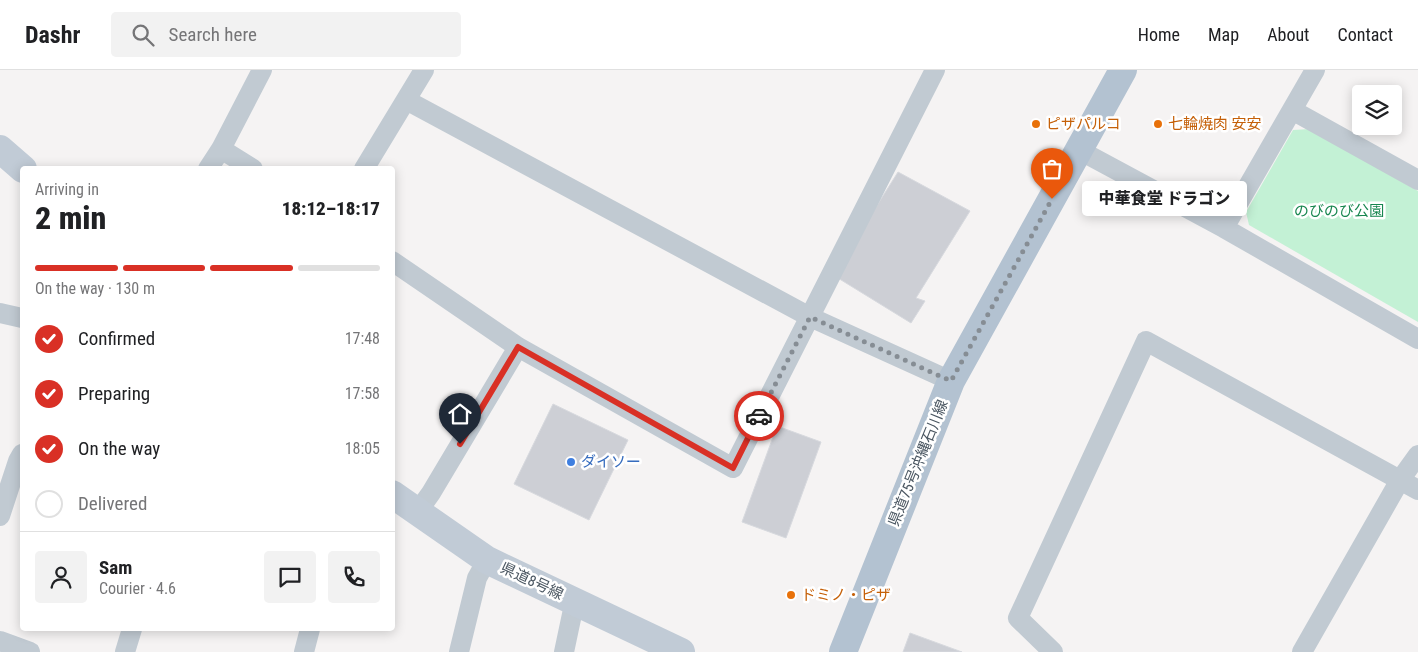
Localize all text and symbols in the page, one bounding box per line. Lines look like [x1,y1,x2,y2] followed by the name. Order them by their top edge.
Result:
[111,12,461,57] search box
[25,21,81,49] text: Dashr
[129,21,157,49] icon: search
[169,23,257,46] text: Search here
[1138,24,1180,45] text: Home
[1208,24,1239,45] text: Map
[1267,24,1309,45] text: About
[1337,24,1393,45] text: Contact
[1352,85,1402,135] map controls
[1352,85,1402,135] button: layers
[1046,115,1121,133] place label: ピザパルコ
[1168,115,1261,133] place label: 七輪焼肉 安安
[1030,118,1042,130] marker: ピザパルコ
[1152,118,1164,130] marker: 七輪焼肉 安安
[1031,148,1073,199] pin
[1038,155,1066,183] icon: bag
[35,180,99,199] text: Arriving in
[1082,182,1247,216] callout: 中華食堂 ドラゴン
[1099,189,1230,208] text: 中華食堂 ドラゴン
[282,197,380,220] text: 18:12–18:17
[35,199,106,237] text: 2 min
[1294,202,1384,220] park label: のびのび公園
[35,279,155,298] text: On the way · 130 m
[35,325,63,353] icon: check
[78,327,155,350] text: Confirmed
[345,329,380,348] text: 17:48
[35,380,63,408] icon: check
[78,382,150,405] text: Preparing
[345,384,380,403] text: 17:58
[734,391,784,441] courier
[439,393,481,444] pin
[884,397,952,529] street label: 県道75号沖縄石川線
[446,400,474,428] icon: home
[745,402,773,430] icon: car
[35,435,63,463] icon: check
[78,437,160,460] text: On the way
[345,439,380,458] text: 18:05
[581,453,641,471] place label: ダイソー
[565,456,577,468] marker: ダイソー
[78,492,147,515] text: Delivered
[35,551,87,603] button: person
[264,551,316,603] button: chat
[328,551,380,603] button: phone
[99,556,132,579] text: Sam
[498,559,566,603] street label: 県道8号線
[99,579,176,598] text: Courier · 4.6
[801,586,891,604] place label: ドミノ・ピザ
[785,589,797,601] marker: ドミノ・ピザ

